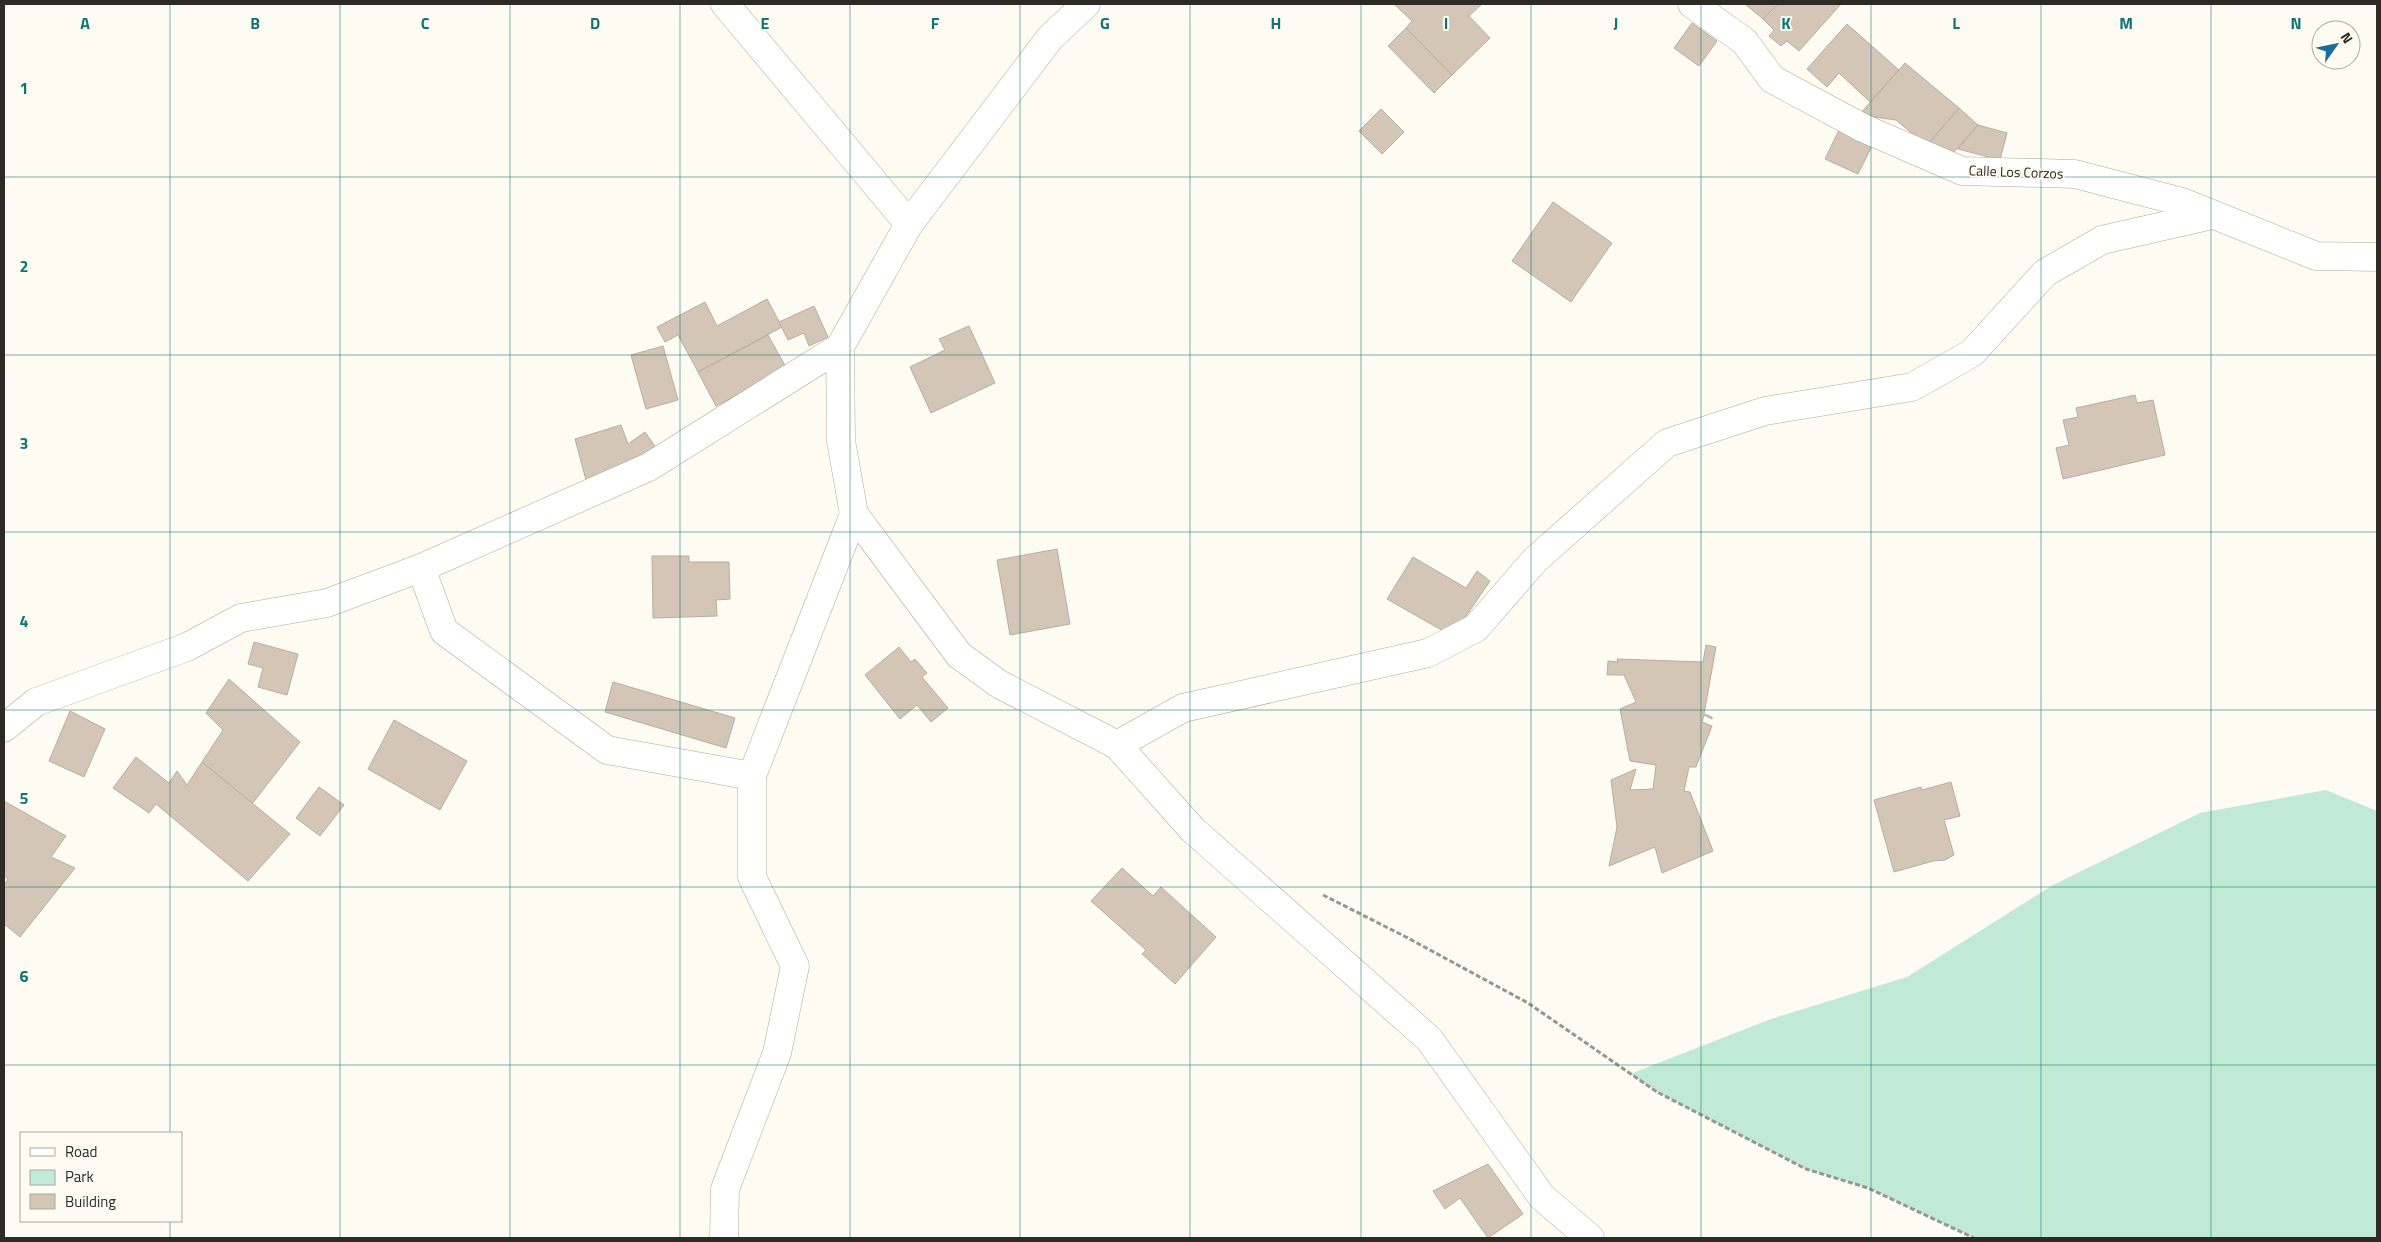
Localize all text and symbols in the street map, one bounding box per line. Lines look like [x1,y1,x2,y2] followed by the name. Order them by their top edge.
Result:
[80,11,90,35] text: A
[250,11,260,35] text: B
[421,11,430,35] text: C
[590,11,600,35] text: D
[761,11,770,35] text: E
[931,11,940,35] text: F
[1100,11,1110,35] text: G
[1271,11,1281,35] text: H
[1444,11,1448,35] text: I
[1614,11,1618,35] text: J
[1781,11,1791,35] text: K
[1952,11,1960,35] text: L
[2119,11,2133,35] text: M
[2290,11,2302,35] text: N
[2311,20,2361,70] north arrow
[2336,28,2359,47] text: N
[20,76,28,100] text: 1
[1968,159,2064,184] street label: Calle Los Corzos
[20,254,28,278] text: 2
[20,431,28,455] text: 3
[20,609,29,633] text: 4
[20,786,29,810] text: 5
[20,964,29,988] text: 6
[20,1132,182,1222] legend
[65,1140,97,1163] text: Road
[65,1165,94,1188] text: Park
[65,1190,116,1213] text: Building

